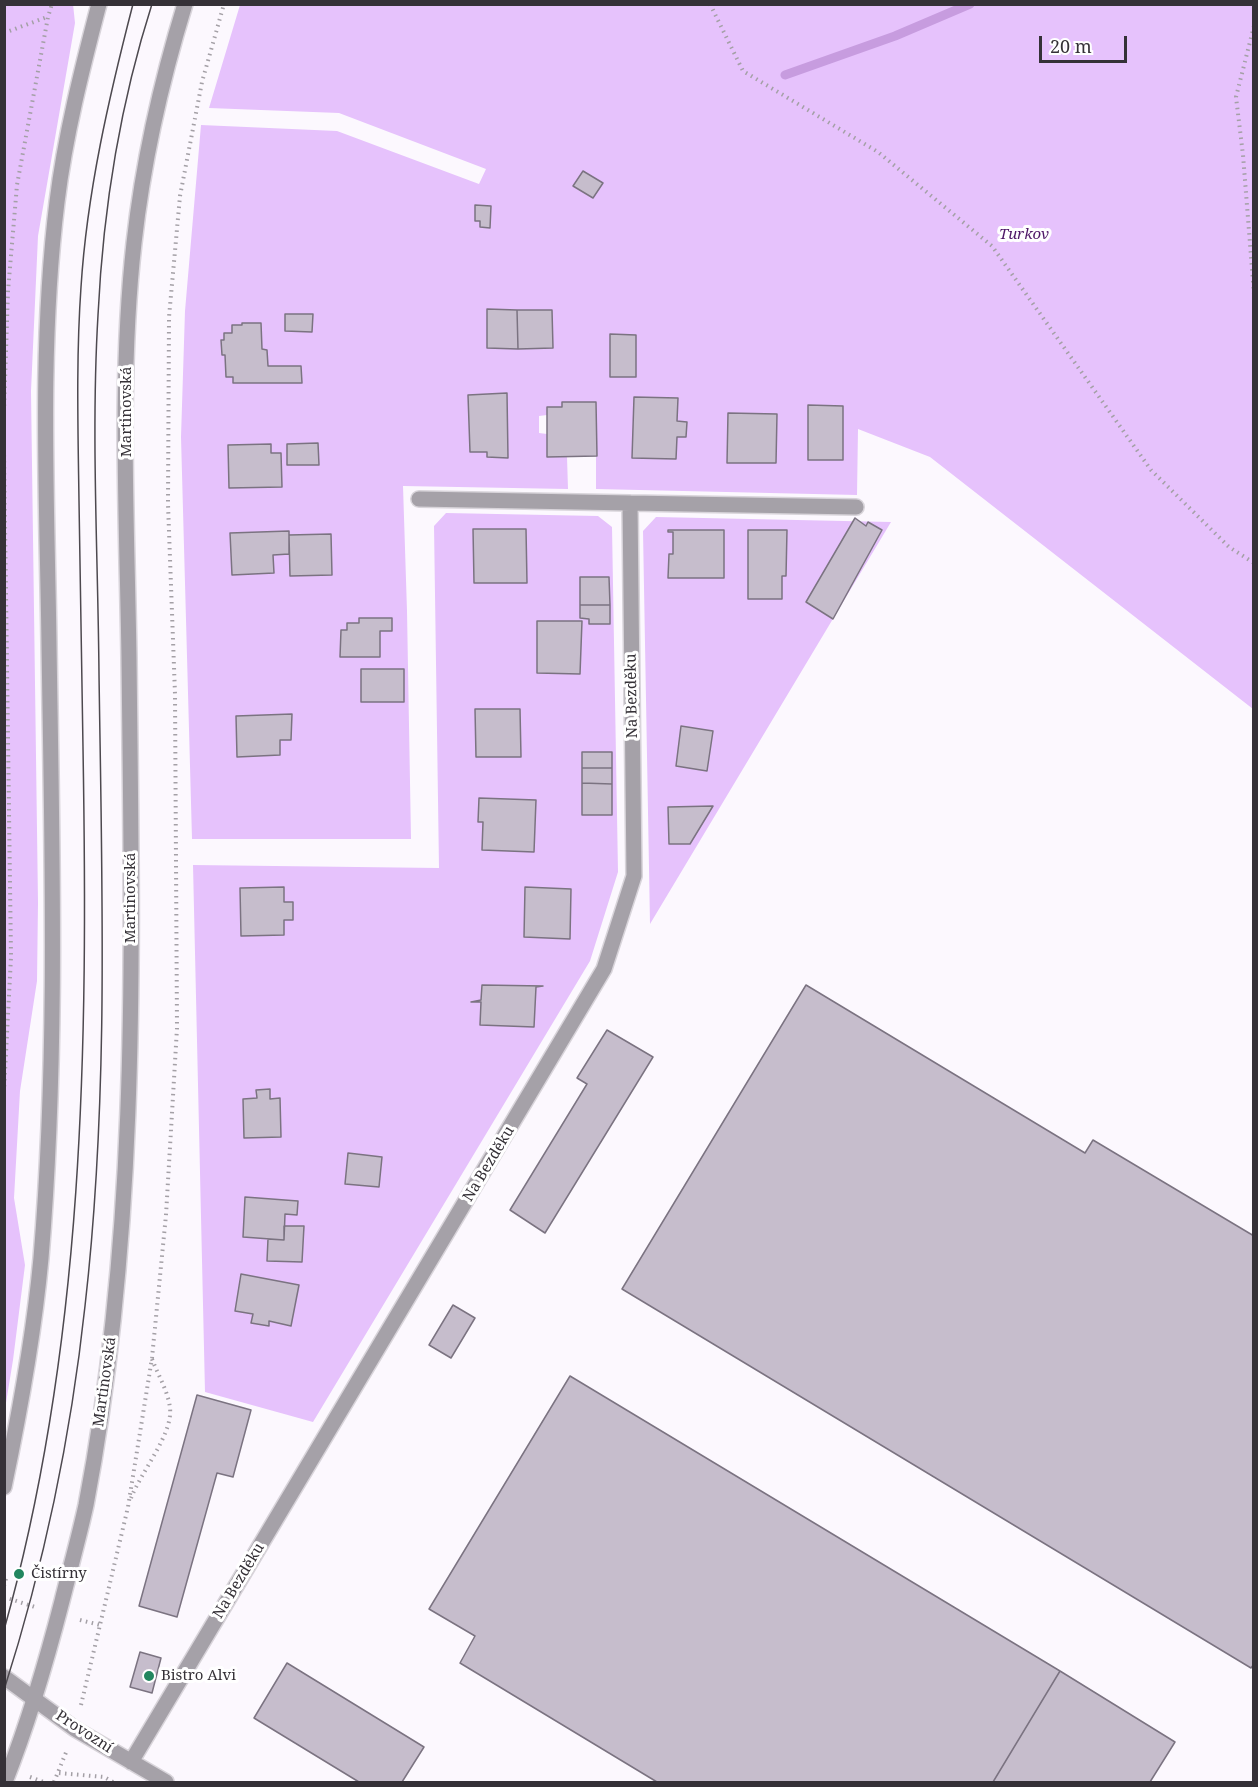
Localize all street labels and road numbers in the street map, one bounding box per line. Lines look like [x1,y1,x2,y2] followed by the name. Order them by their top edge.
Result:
[118,367,136,457] street label: Martinovská
[622,653,642,739] street label: Na Bezděku
[122,853,140,943] street label: Martinovská
[459,1123,519,1205] street label: Na Bezděku
[90,1336,120,1428] street label: Martinovská
[209,1540,269,1622] street label: Na Bezděku
[52,1707,116,1757] street label: Provozní

